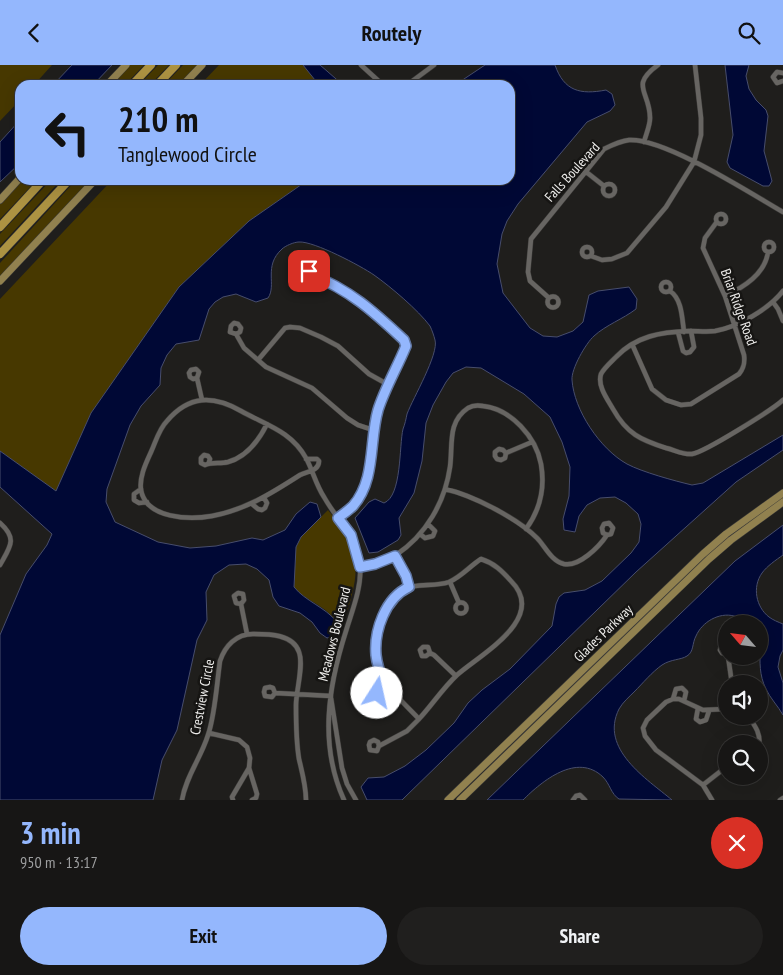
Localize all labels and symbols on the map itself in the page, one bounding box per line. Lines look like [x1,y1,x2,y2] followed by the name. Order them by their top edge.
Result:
[541,138,603,206] street label: Falls Boulevard
[288,250,330,292] pin
[717,266,761,348] street label: Briar Ridge Road
[314,585,354,683] street label: Meadows Boulevard
[570,600,637,666] street label: Glades Parkway
[718,615,768,665] north arrow
[186,657,218,736] street label: Crestview Circle
[350,666,402,718] position arrow

